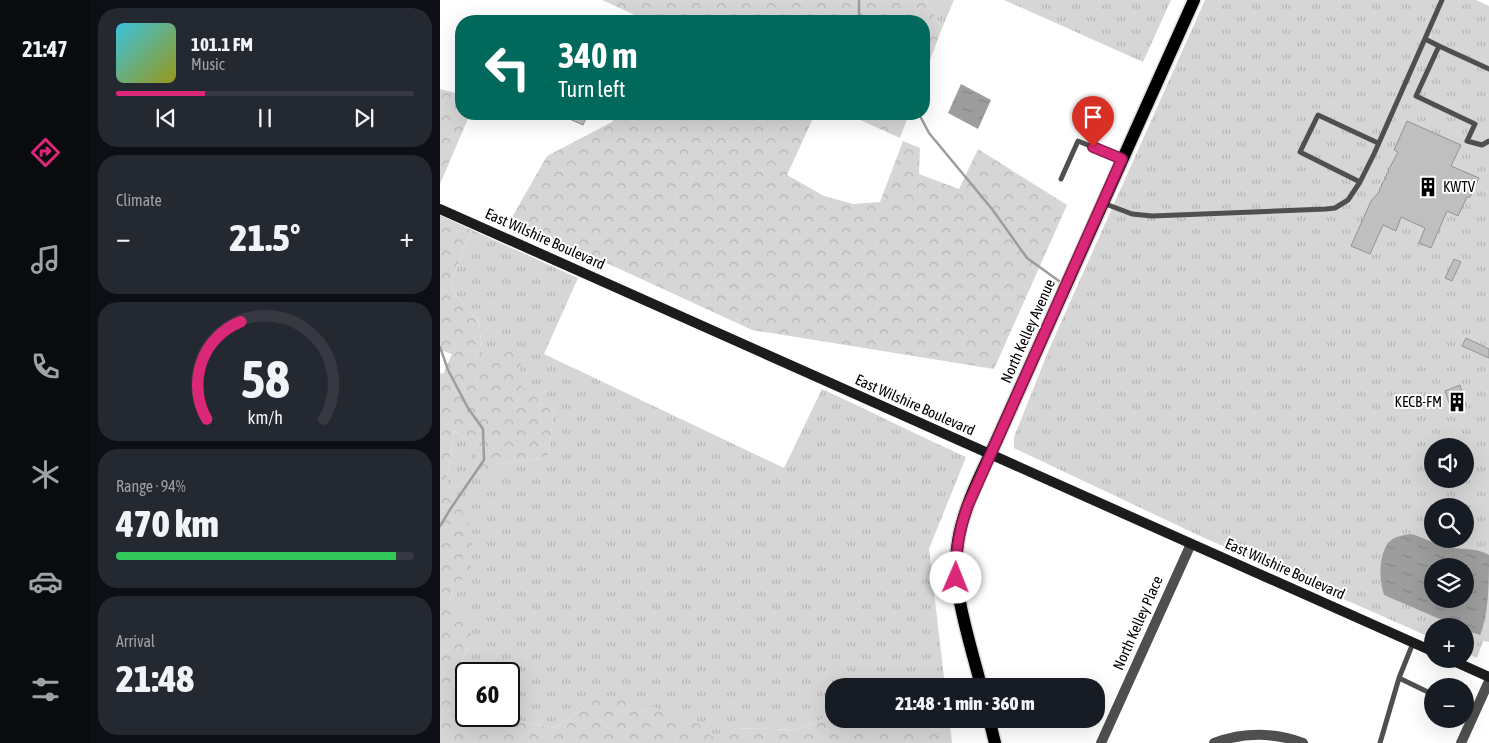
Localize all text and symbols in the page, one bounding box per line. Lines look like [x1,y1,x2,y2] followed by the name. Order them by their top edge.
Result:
[191,33,253,55] text: 101.1 FM
[475,35,540,100] icon: left
[558,35,637,75] text: 340 m
[22,36,68,62] text: 21:47
[191,55,225,73] text: Music
[558,76,625,102] text: Turn left
[1072,96,1114,147] pin
[1079,103,1107,131] icon: arrive
[152,104,180,132] icon: previous
[251,104,279,132] icon: pause
[350,104,378,132] icon: next
[28,135,63,170] icon: directions
[1417,176,1439,198] building icon: KWTV
[1443,178,1476,195] place label: KWTV
[116,191,162,209] text: Climate
[483,205,608,273] street label: East Wilshire Boulevard
[230,216,300,259] text: 21.5°
[116,221,131,253] text: −
[399,221,414,253] text: +
[28,242,63,277] icon: music
[997,276,1058,385] street label: North Kelley Avenue
[28,349,63,384] icon: phone
[241,349,289,409] text: 58
[853,371,978,439] street label: East Wilshire Boulevard
[1446,391,1468,413] building icon: KECB-FM
[1395,393,1442,410] place label: KECB-FM
[247,407,283,428] text: km/h
[1424,438,1474,728] map controls
[1424,438,1474,488] button: sound
[28,457,63,492] icon: climate
[116,477,186,495] text: Range · 94%
[1424,498,1474,548] button: search
[116,502,219,545] text: 470 km
[1223,535,1348,603] street label: East Wilshire Boulevard
[929,551,981,603] position arrow
[1424,558,1474,608] button: layers
[28,564,63,599] icon: car
[1109,573,1166,672] street label: North Kelley Place
[1424,618,1474,668] button: +
[116,632,155,650] text: Arrival
[116,657,194,700] text: 21:48
[455,662,520,727] speed limit sign: 60
[28,672,63,707] icon: filters
[1424,678,1474,728] button: −
[895,692,1035,714] text: 21:48 · 1 min · 360 m

